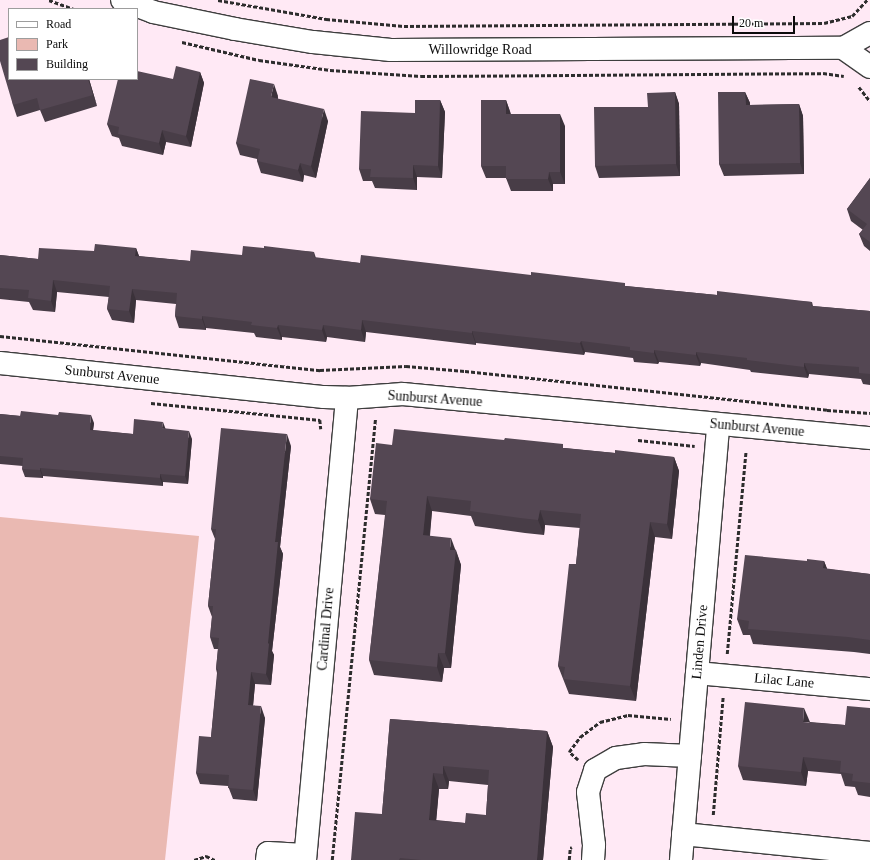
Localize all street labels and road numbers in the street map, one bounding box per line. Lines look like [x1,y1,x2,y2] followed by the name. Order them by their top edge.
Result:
[428,42,532,58] street label: Willowridge Road
[63,362,161,388] street label: Sunburst Avenue
[387,387,483,411] street label: Sunburst Avenue
[709,415,805,441] street label: Sunburst Avenue
[314,587,338,671] street label: Cardinal Drive
[688,604,712,680] street label: Linden Drive
[753,670,815,692] street label: Lilac Lane

